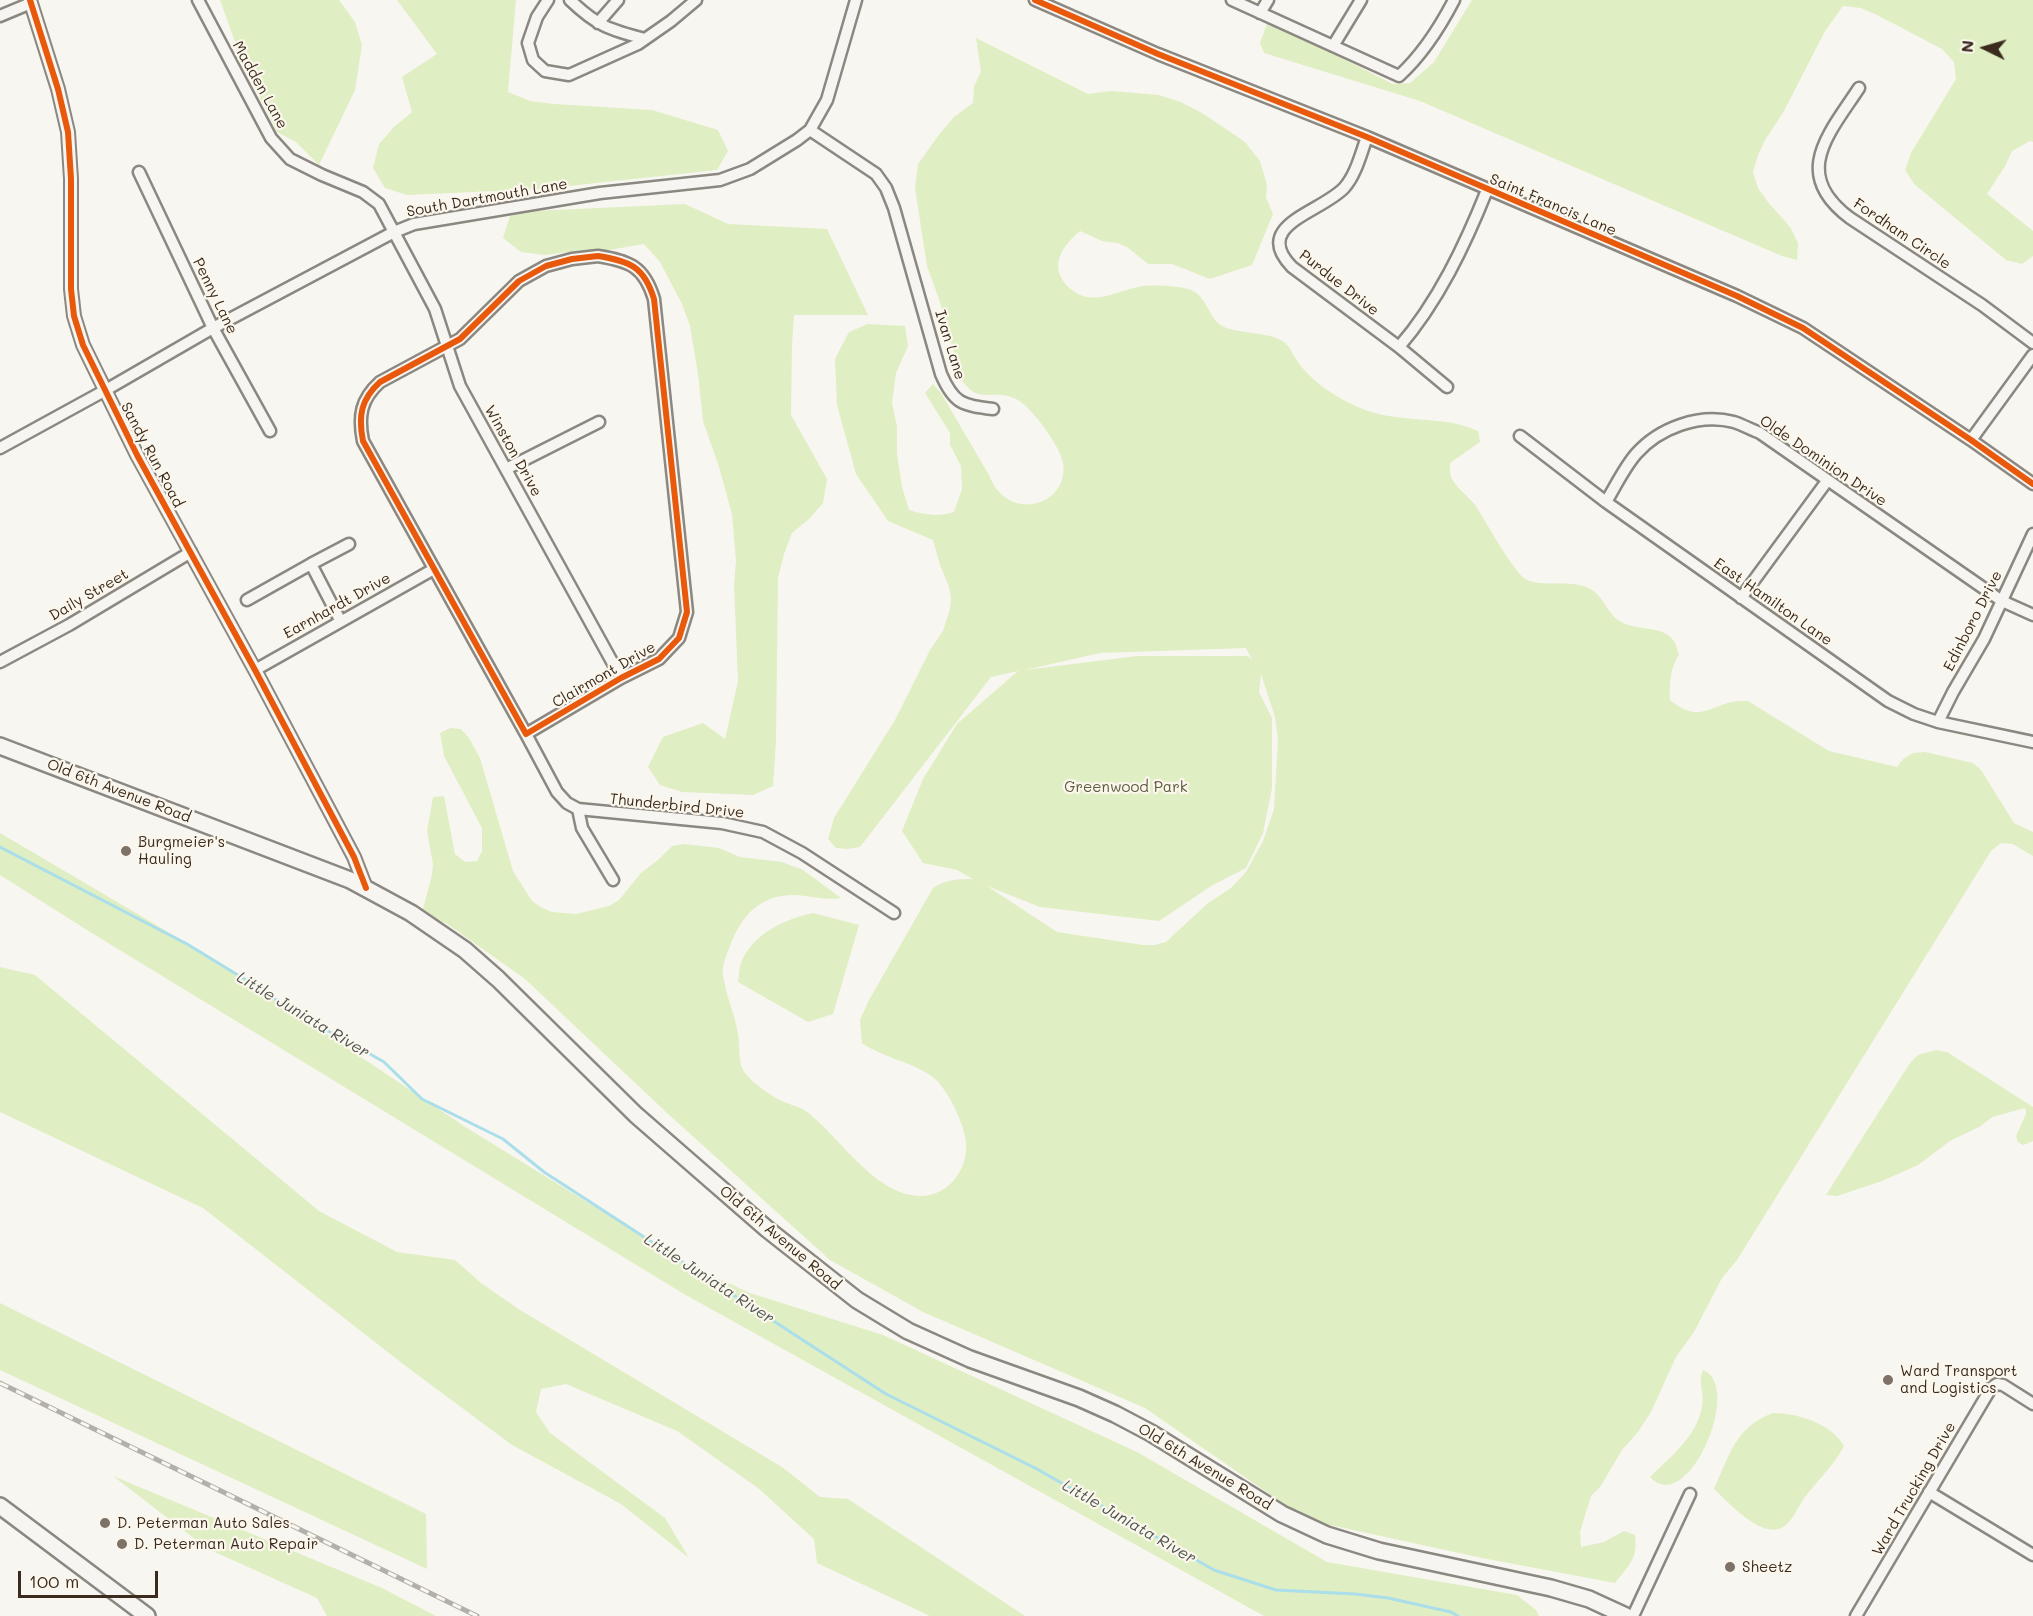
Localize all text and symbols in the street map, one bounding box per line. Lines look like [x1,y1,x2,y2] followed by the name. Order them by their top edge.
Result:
[1955,18,2015,78] north arrow
[228,38,292,132] street label: Madden Lane
[1956,39,1978,53] text: N
[1487,170,1619,240] street label: Saint Francis Lane
[405,175,569,221] street label: South Dartmouth Lane
[1850,195,1954,273] street label: Fordham Circle
[1295,246,1383,320] street label: Purdue Drive
[189,255,241,337] street label: Penny Lane
[931,308,969,382] street label: Ivan Lane
[117,399,187,511] street label: Sandy Run Road
[480,402,546,500] street label: Winston Drive
[1756,412,1890,510] street label: Olde Dominion Drive
[1710,554,1836,650] street label: East Hamilton Lane
[46,565,132,625] street label: Daily Street
[1940,568,2006,674] street label: Edinboro Drive
[280,569,394,643] street label: Earnhardt Drive
[549,638,659,712] street label: Clairmont Drive
[44,755,194,827] street label: Old 6th Avenue Road
[1064,778,1188,796] park label: Greenwood Park
[609,790,745,822] street label: Thunderbird Drive
[138,833,225,868] place label: Burgmeier's Hauling
[119,844,133,858] marker: Burgmeier's Hauling
[233,968,373,1062] water label: Little Juniata River
[716,1182,844,1294] street label: Old 6th Avenue Road
[640,1230,778,1328] water label: Little Juniata River
[1900,1362,2017,1397] place label: Ward Transport and Logistics
[1881,1373,1895,1387] marker: Ward Transport and Logistics
[1868,1419,1960,1559] street label: Ward Trucking Drive
[1135,1420,1275,1514] street label: Old 6th Avenue Road
[1059,1476,1199,1568] water label: Little Juniata River
[117,1514,290,1532] place label: D. Peterman Auto Sales
[98,1516,112,1530] marker: D. Peterman Auto Sales
[134,1535,318,1553] place label: D. Peterman Auto Repair
[115,1537,129,1551] marker: D. Peterman Auto Repair
[1742,1558,1792,1576] place label: Sheetz
[21,1559,160,1597] scale bar
[1723,1560,1737,1574] marker: Sheetz
[29,1569,79,1593] text: 100 m

